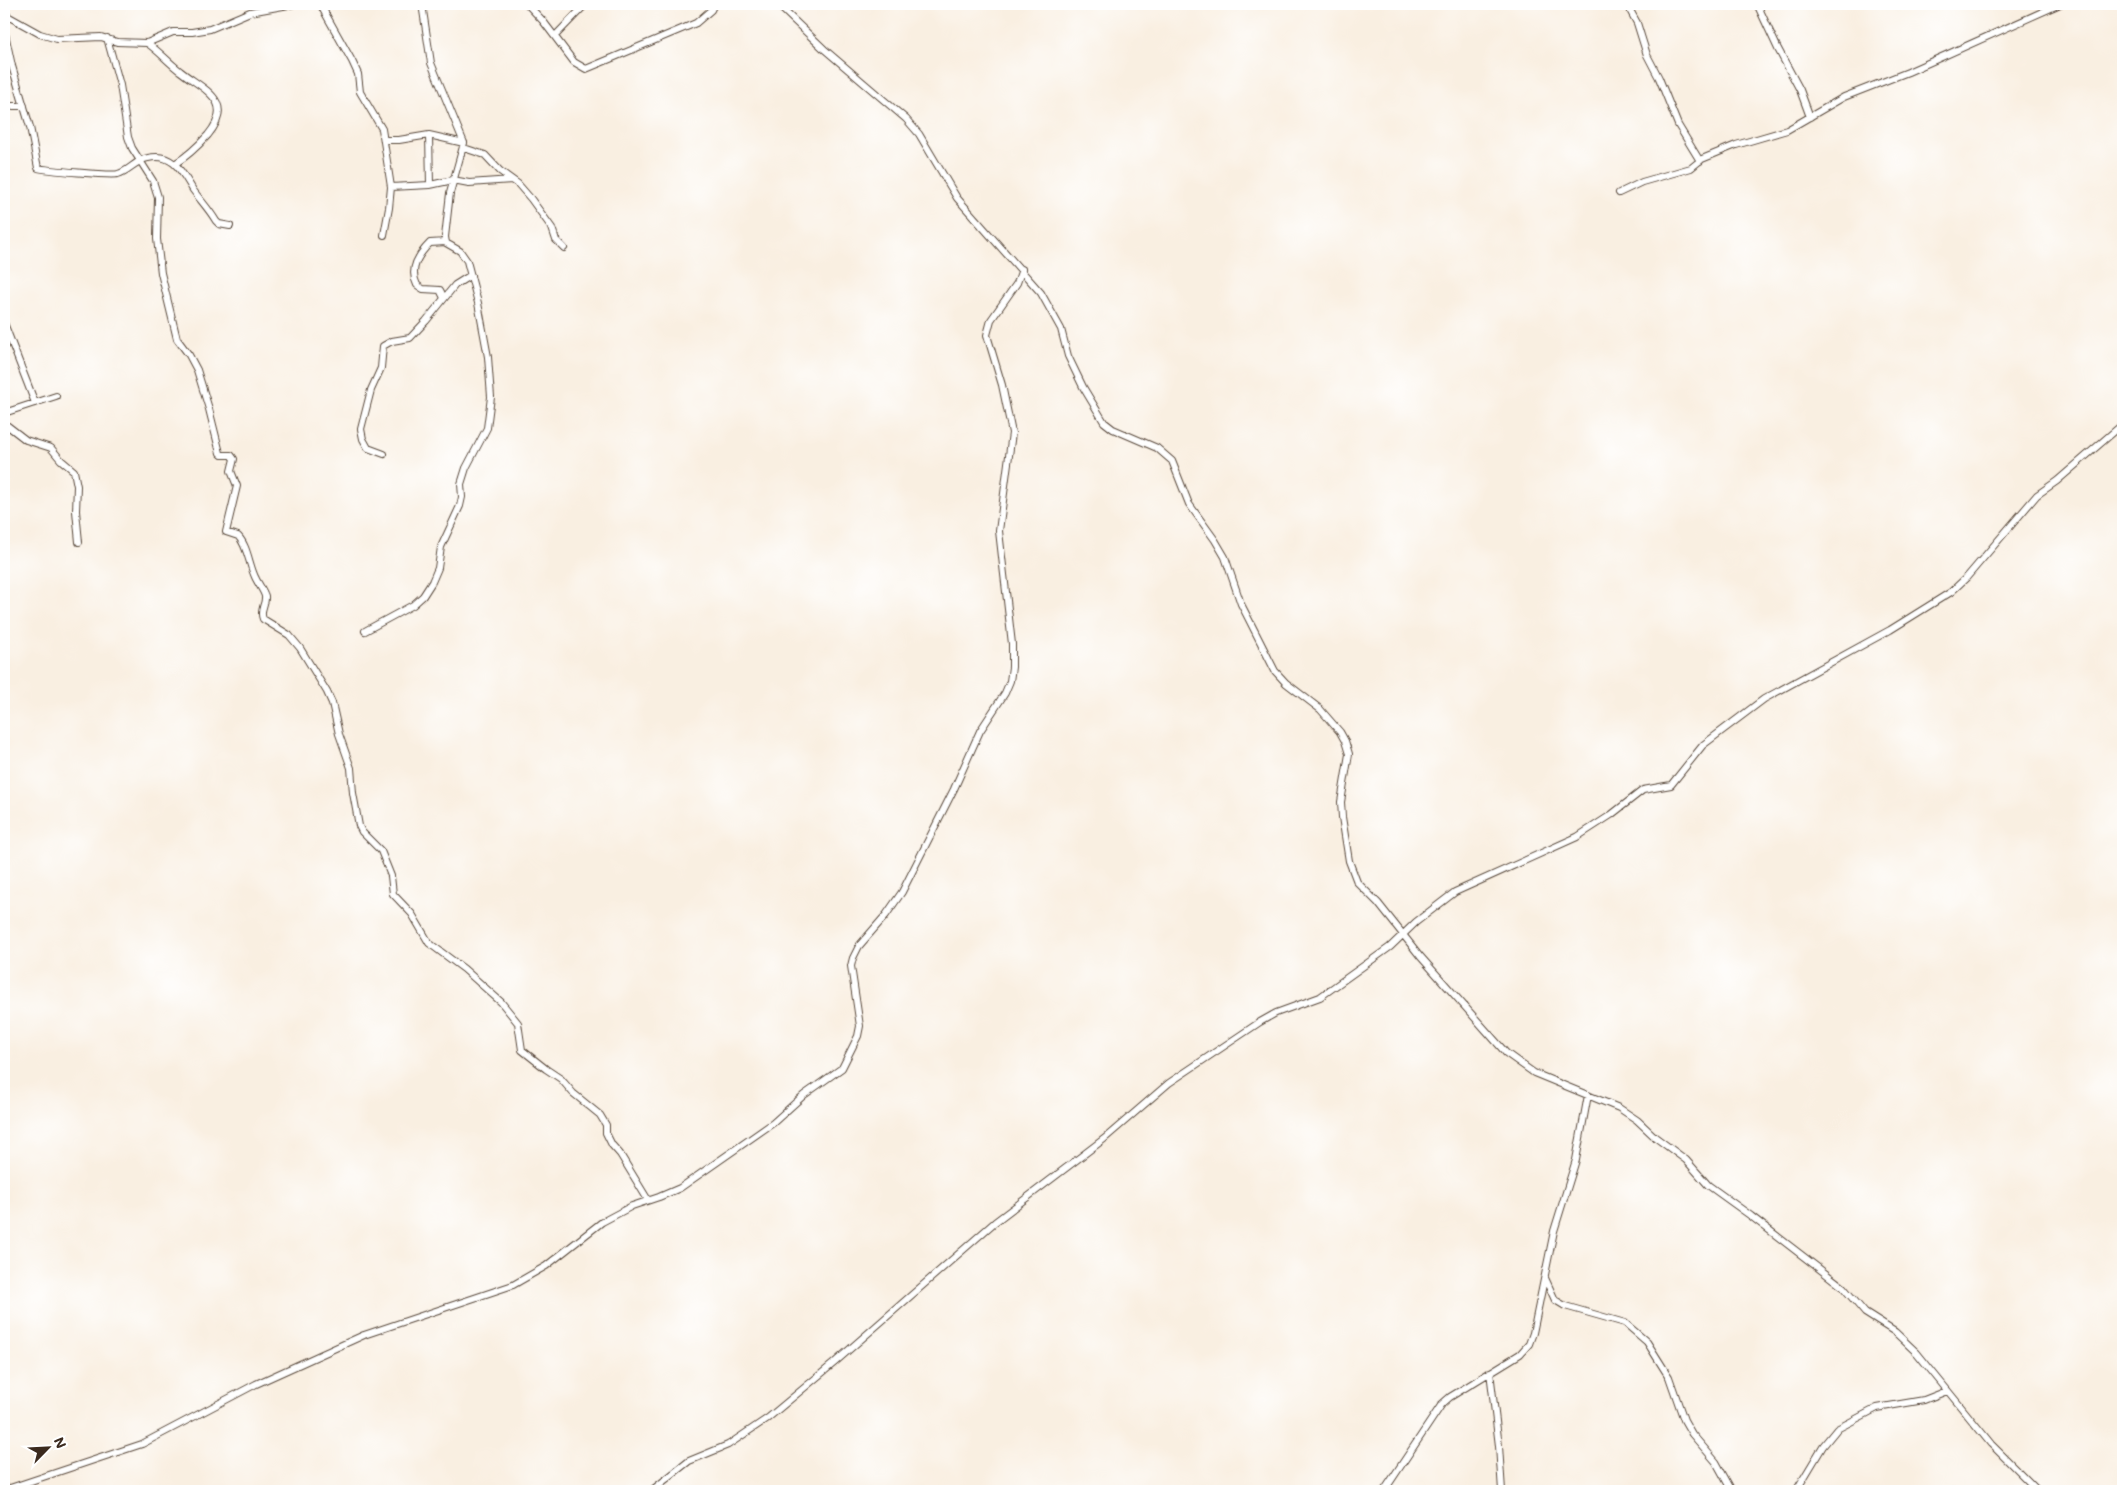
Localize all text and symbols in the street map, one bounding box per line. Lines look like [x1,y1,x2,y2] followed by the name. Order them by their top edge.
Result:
[22,1422,72,1472] north arrow
[49,1434,71,1451] text: N

